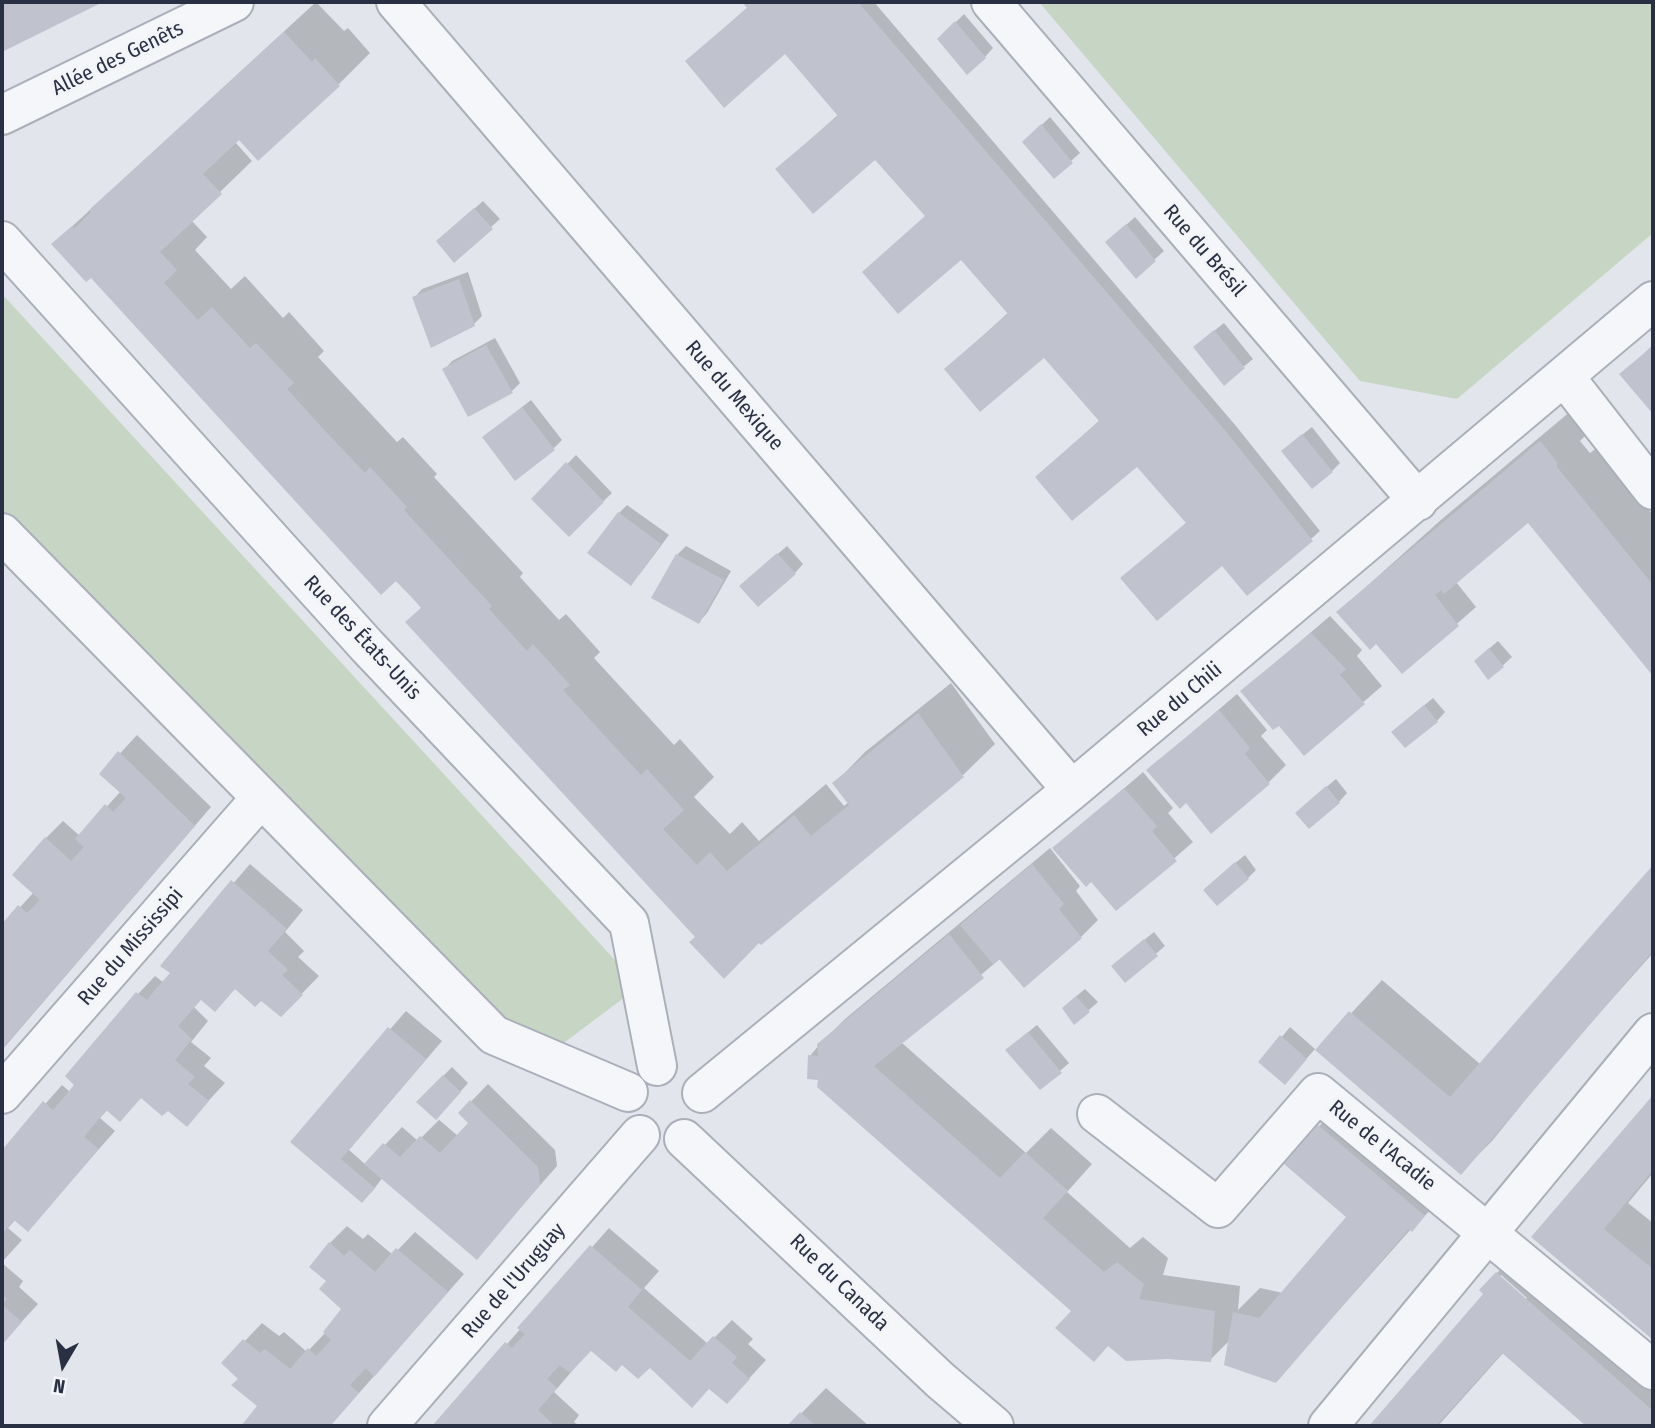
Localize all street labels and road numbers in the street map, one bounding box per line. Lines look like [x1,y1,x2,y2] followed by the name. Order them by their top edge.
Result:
[48,16,188,102] street label: Allée des Genêts
[1157,200,1251,302] street label: Rue du Brésil
[680,336,788,456] street label: Rue du Mexique
[298,571,426,705] street label: Rue des États-Unis
[1133,657,1227,743] street label: Rue du Chili
[73,883,189,1011] street label: Rue du Mississipi
[1323,1095,1441,1197] street label: Rue de l'Acadie
[457,1218,571,1344] street label: Rue de l'Uruguay
[784,1229,894,1337] street label: Rue du Canada

